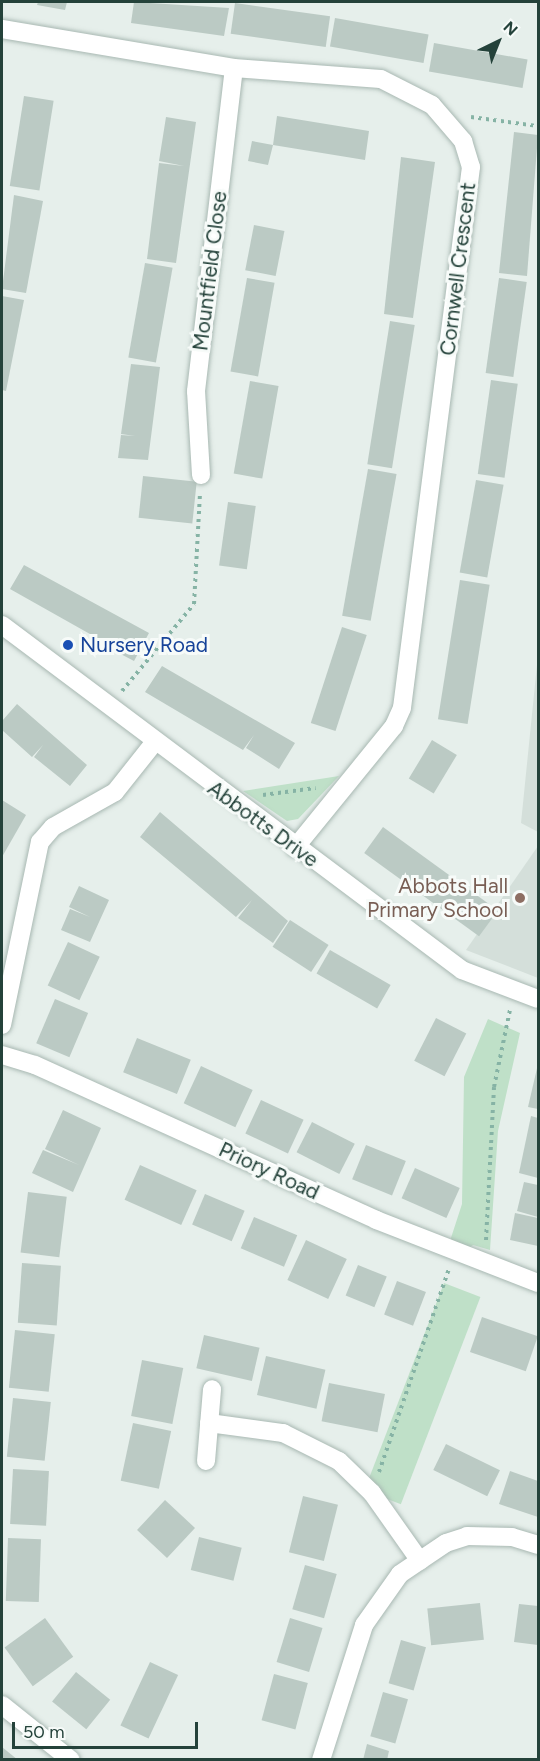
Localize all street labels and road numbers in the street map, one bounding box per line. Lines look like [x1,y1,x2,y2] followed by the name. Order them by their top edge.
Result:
[435,181,481,357] street label: Cornwell Crescent
[188,190,232,352] street label: Mountfield Close
[203,775,323,873] street label: Abbotts Drive
[215,1137,323,1205] street label: Priory Road

